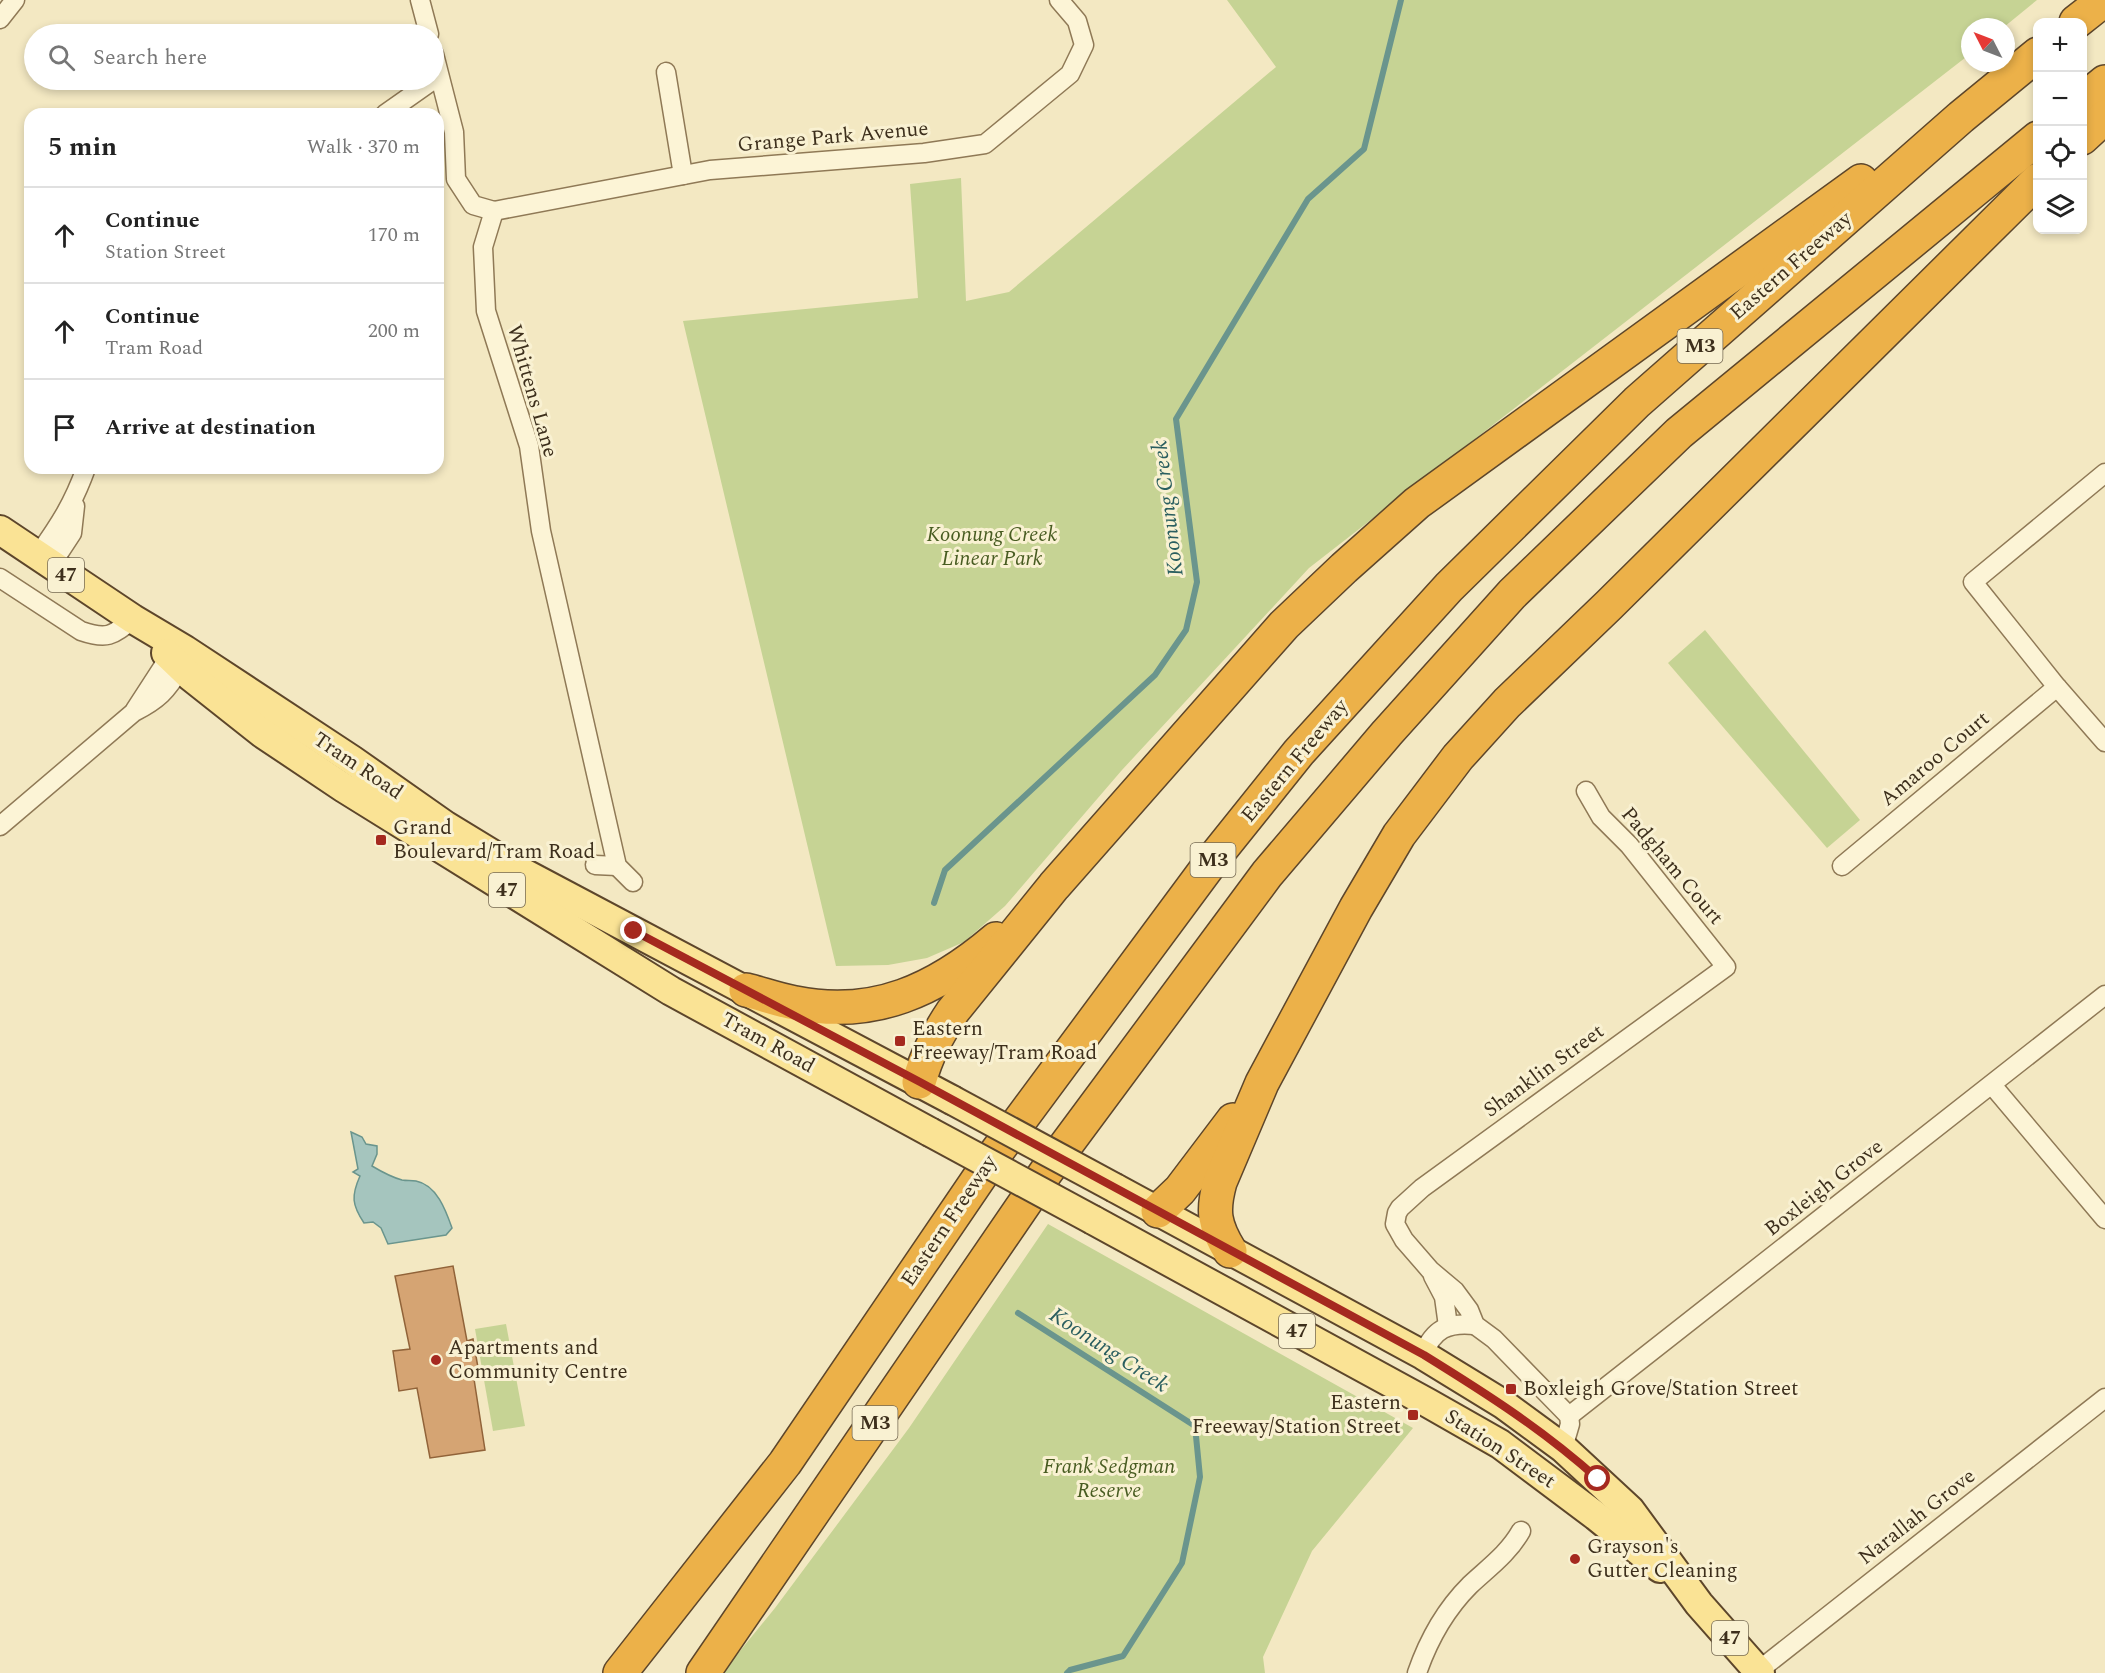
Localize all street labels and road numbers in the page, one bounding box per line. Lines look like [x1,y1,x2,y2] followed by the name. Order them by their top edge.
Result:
[736,113,930,161] street label: Grange Park Avenue
[1723,203,1860,328] street label: Eastern Freeway
[498,321,566,461] street label: Whittens Lane
[1678,329,1722,363] road number: M3
[48,558,84,592] road number: 47
[1233,691,1357,830] street label: Eastern Freeway
[1873,704,1997,814] street label: Amaroo Court
[306,724,410,808] street label: Tram Road
[1613,800,1731,932] street label: Padgham Court
[1190,843,1236,877] road number: M3
[489,873,525,907] road number: 47
[715,1004,821,1082] street label: Tram Road
[1477,1016,1611,1126] street label: Shanklin Street
[1758,1131,1890,1245] street label: Boxleigh Grove
[893,1148,1006,1293] street label: Eastern Freeway
[1279,1314,1315,1348] road number: 47
[1438,1401,1562,1497] street label: Station Street
[852,1406,898,1440] road number: M3
[1851,1461,1983,1573] street label: Narallah Grove
[1712,1621,1748,1655] road number: 47

